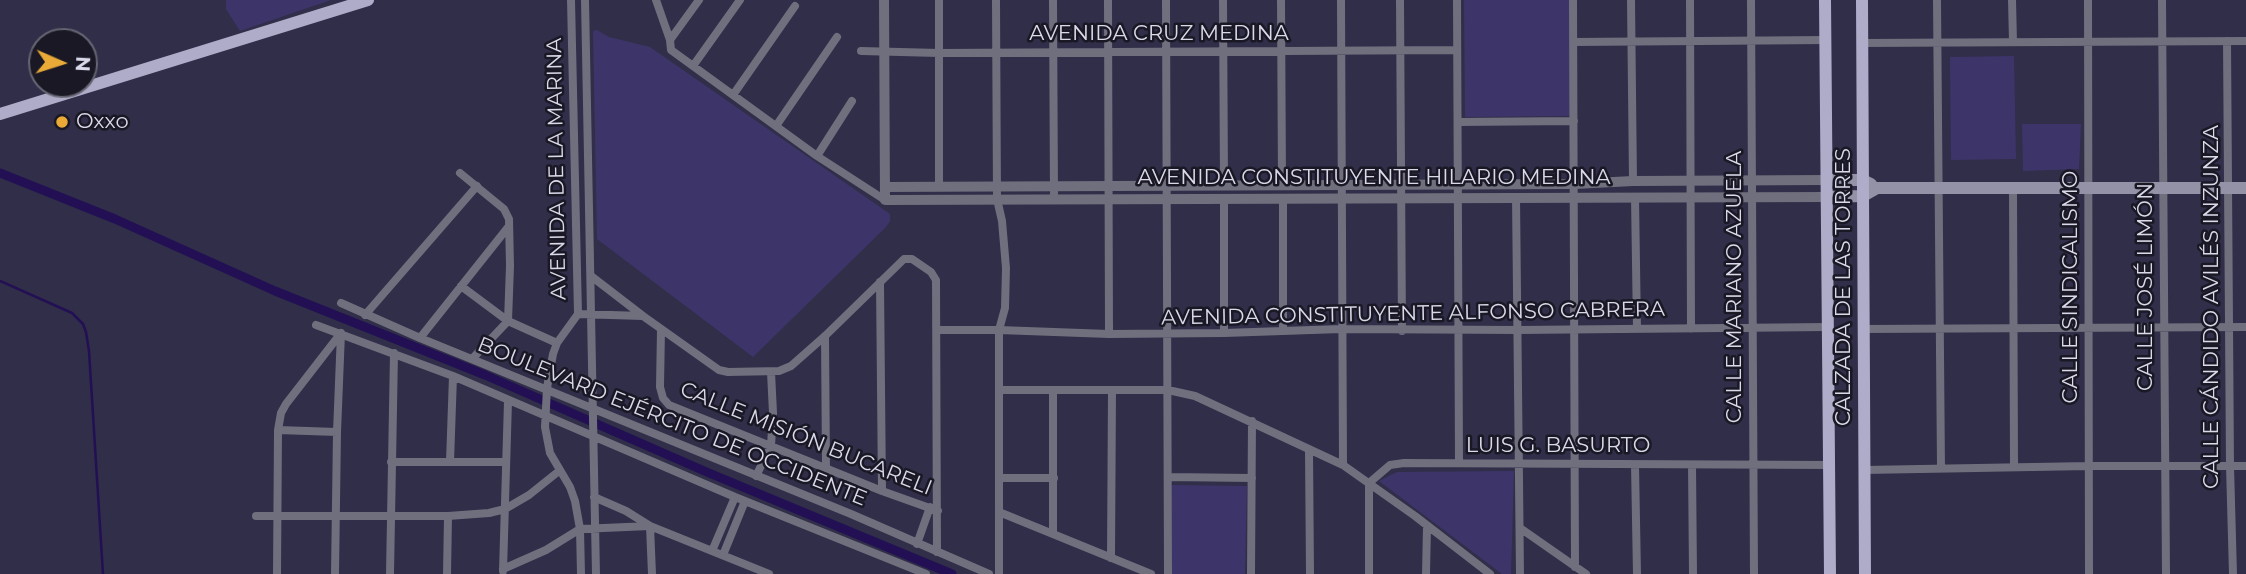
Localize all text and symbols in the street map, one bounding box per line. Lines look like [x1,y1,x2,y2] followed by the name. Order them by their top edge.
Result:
[1029,21,1289,47] street label: AVENIDA CRUZ MEDINA
[28,28,98,98] north arrow
[542,38,572,300] street label: AVENIDA DE LA MARINA
[71,56,94,72] text: N
[76,109,129,135] place label: Oxxo
[54,114,70,130] marker: Oxxo
[2199,125,2225,489] street label: CALLE CÁNDIDO AVILÉS INZUNZA
[1831,148,1857,426] street label: CALZADA DE LAS TORRES
[1722,151,1748,423] street label: CALLE MARIANO AZUELA
[1137,165,1611,191] street label: AVENIDA CONSTITUYENTE HILARIO MEDINA
[2058,171,2084,403] street label: CALLE SINDICALISMO
[2133,183,2159,391] street label: CALLE JOSÉ LIMÓN
[1161,297,1665,331] street label: AVENIDA CONSTITUYENTE ALFONSO CABRERA
[474,332,870,512] street label: BOULEVARD EJÉRCITO DE OCCIDENTE
[676,377,936,501] street label: CALLE MISIÓN BUCARELI
[1466,433,1650,459] street label: LUIS G. BASURTO

